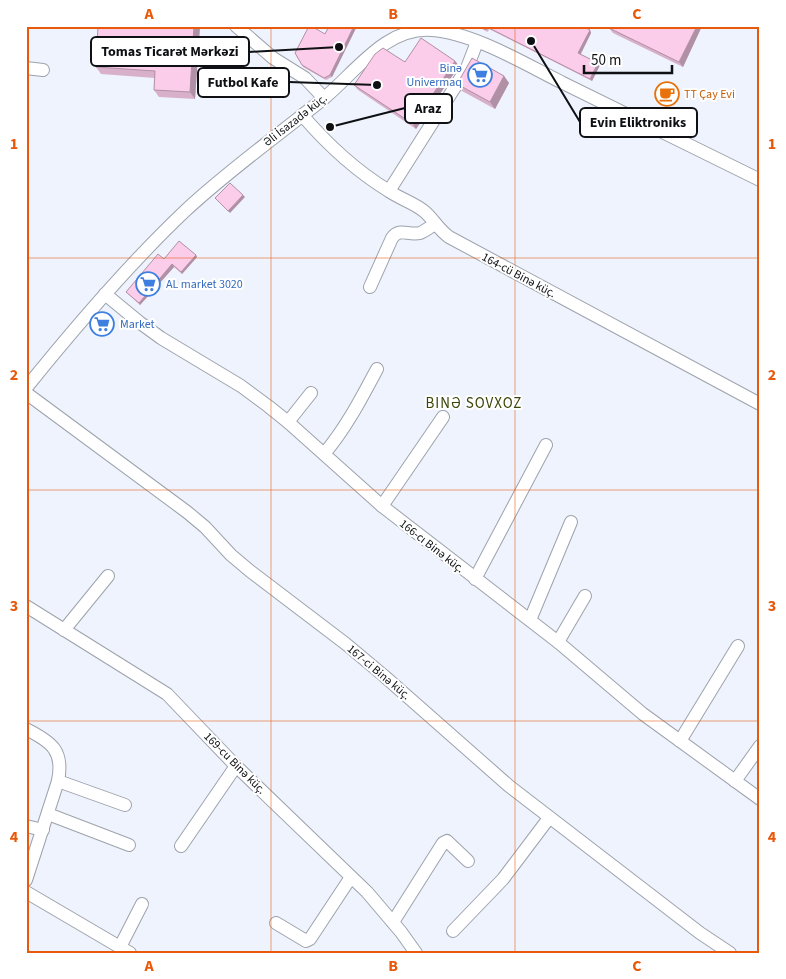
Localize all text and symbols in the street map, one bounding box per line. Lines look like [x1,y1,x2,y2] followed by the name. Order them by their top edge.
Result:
[143,3,154,25] text: A
[388,3,398,25] text: B
[632,3,642,25] text: C
[91,37,249,66] callout: Tomas Ticarət Mərkəzi
[101,42,239,62] text: Tomas Ticarət Mərkəzi
[584,42,671,74] scale bar
[591,50,621,71] text: 50 m
[406,60,462,91] place label: Binə Univermaq
[467,62,493,88] supermarket icon: Binə Univermaq
[198,68,289,97] callout: Futbol Kafe
[208,73,278,93] text: Futbol Kafe
[654,81,680,107] cafe icon: TT Çay Evi
[684,86,735,103] place label: TT Çay Evi
[260,90,331,151] street label: Əli İsazadə küç.
[405,94,452,123] callout: Araz
[413,99,442,119] text: Araz
[580,108,697,137] callout: Evin Eliktroniks
[590,113,686,133] text: Evin Eliktroniks
[10,133,18,155] text: 1
[768,133,776,155] text: 1
[479,249,559,302] street label: 164-cü Binə küç.
[135,271,161,297] supermarket icon: AL market 3020
[166,276,243,293] place label: AL market 3020
[89,311,115,337] supermarket icon: Market
[120,316,155,333] place label: Market
[10,364,18,386] text: 2
[768,364,776,386] text: 2
[426,393,522,414] district label: BINƏ SOVXOZ
[396,516,468,577] street label: 166-cı Binə küç.
[10,595,18,617] text: 3
[768,595,776,617] text: 3
[343,641,414,704] street label: 167-ci Binə küç.
[200,728,270,798] street label: 169-cu Binə küç.
[10,826,19,848] text: 4
[768,826,777,848] text: 4
[143,955,154,977] text: A
[388,955,398,977] text: B
[632,955,642,977] text: C

